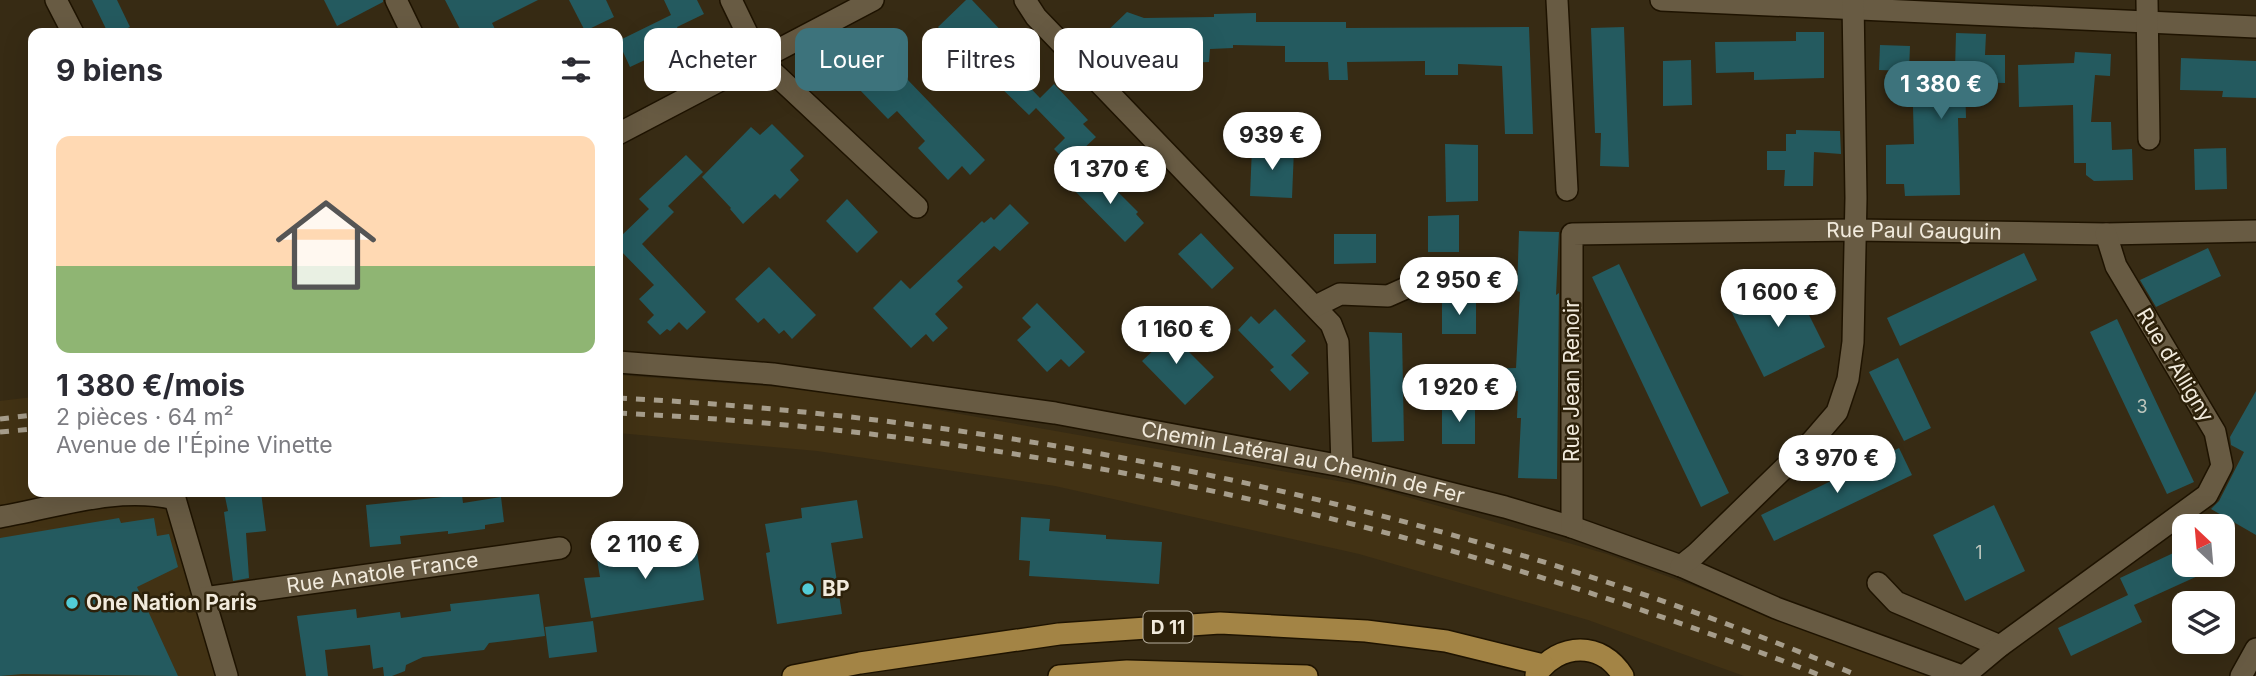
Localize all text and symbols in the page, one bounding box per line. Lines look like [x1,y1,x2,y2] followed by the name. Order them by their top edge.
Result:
[644,28,781,91] chip: Acheter
[795,28,908,91] chip: Louer
[922,28,1040,91] chip: Filtres
[1054,28,1203,91] chip: Nouveau
[557,51,595,89] icon: filters
[56,52,163,88] text: 9 biens
[1876,61,2006,121] pin: 1 380 €
[1900,70,1982,98] text: 1 380 €
[1223,113,1321,172] pin: 939 €
[1239,121,1305,149] text: 939 €
[1045,146,1175,206] pin: 1 370 €
[1070,155,1150,183] text: 1 370 €
[263,182,389,308] icon: home
[1826,217,2002,244] street label: Rue Paul Gauguin
[1394,258,1524,317] pin: 2 950 €
[1416,266,1502,294] text: 2 950 €
[1713,270,1843,329] pin: 1 600 €
[1737,278,1819,306] text: 1 600 €
[1559,300,1584,462] street label: Rue Jean Renoir
[2132,303,2219,426] street label: Rue d'Alligny
[1111,306,1241,366] pin: 1 160 €
[1138,315,1214,343] text: 1 160 €
[1394,364,1524,424] pin: 1 920 €
[56,367,245,403] text: 1 380 €/mois
[1418,373,1500,401] text: 1 920 €
[2136,396,2148,417] house number: 3
[56,403,234,431] text: 2 pièces · 64 m²
[1139,416,1467,508] street label: Chemin Latéral au Chemin de Fer
[56,431,333,459] text: Avenue de l'Épine Vinette
[1772,435,1902,495] pin: 3 970 €
[1795,444,1879,472] text: 3 970 €
[2172,514,2235,578] north arrow
[2172,514,2235,654] map controls
[580,522,710,581] pin: 2 110 €
[607,530,683,558] text: 2 110 €
[1975,542,1983,563] house number: 1
[285,547,480,598] street label: Rue Anatole France
[822,576,850,601] place label: BP
[800,581,816,597] marker: BP
[86,590,257,615] place label: One Nation Paris
[2172,591,2235,654] button: layers
[64,595,80,611] marker: One Nation Paris
[1144,612,1192,642] road number: D 11

